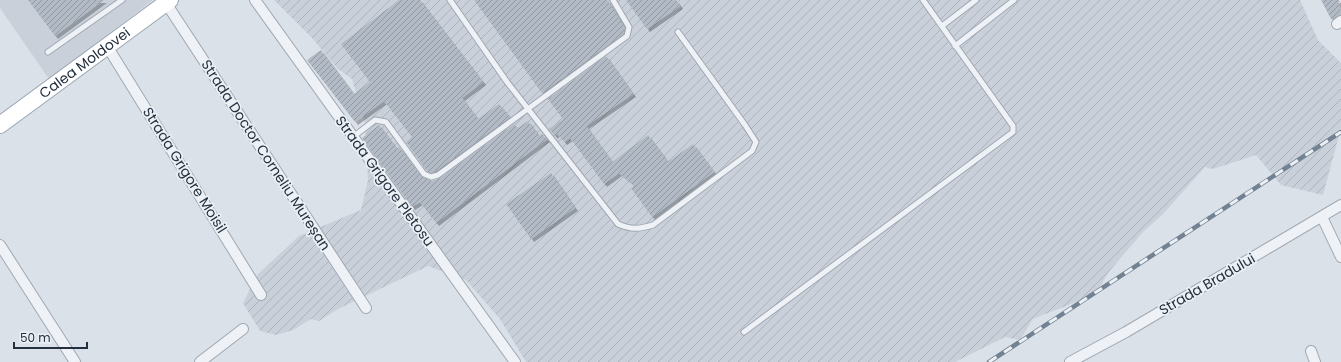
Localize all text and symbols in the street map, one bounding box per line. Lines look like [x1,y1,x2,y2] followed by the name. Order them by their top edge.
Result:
[35,23,134,103] street label: Calea Moldovei
[197,56,335,254] street label: Strada Doctor Corneliu Mureșan
[138,103,232,237] street label: Strada Grigore Moisil
[331,112,439,250] street label: Strada Grigore Pletosu
[1155,248,1259,320] street label: Strada Bradului
[14,324,87,350] scale bar
[20,329,51,346] text: 50 m

